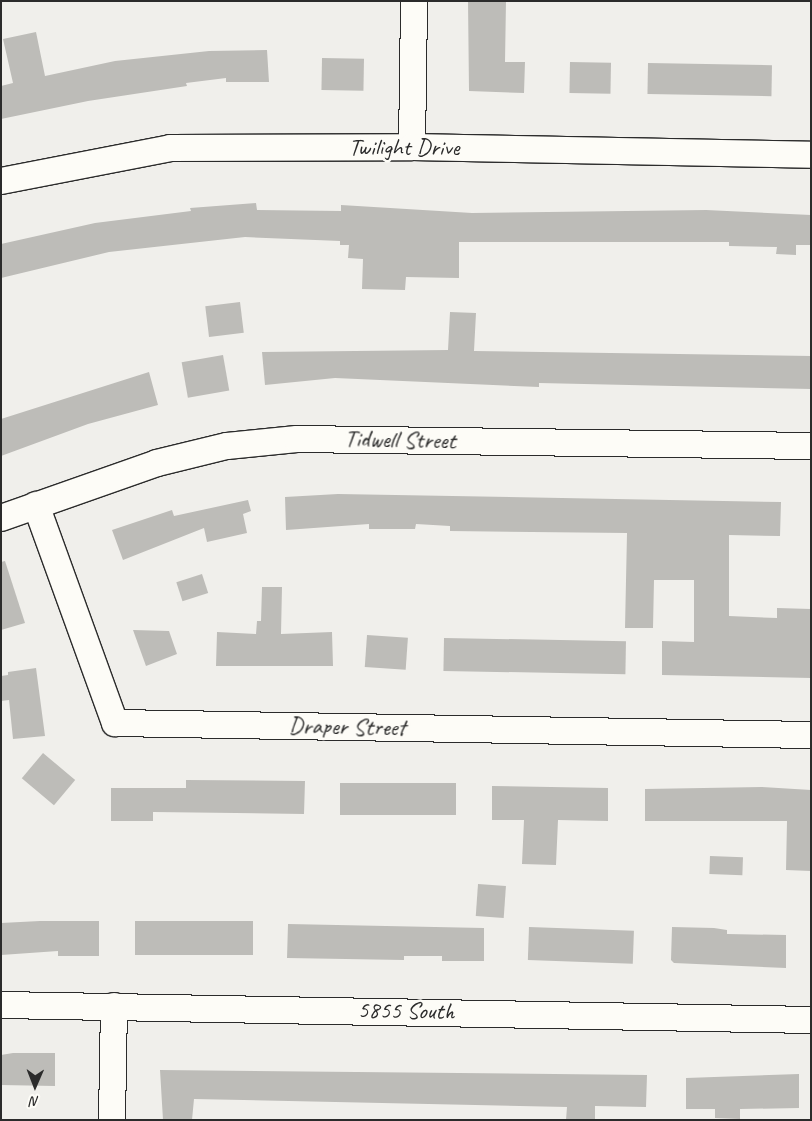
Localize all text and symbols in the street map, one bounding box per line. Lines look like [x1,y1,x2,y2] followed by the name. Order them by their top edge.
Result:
[349,134,459,162] street label: Twilight Drive
[344,425,456,455] street label: Tidwell Street
[288,712,406,742] street label: Draper Street
[357,996,455,1026] street label: 5855 South
[10,1061,60,1111] north arrow
[30,1093,39,1110] text: N

